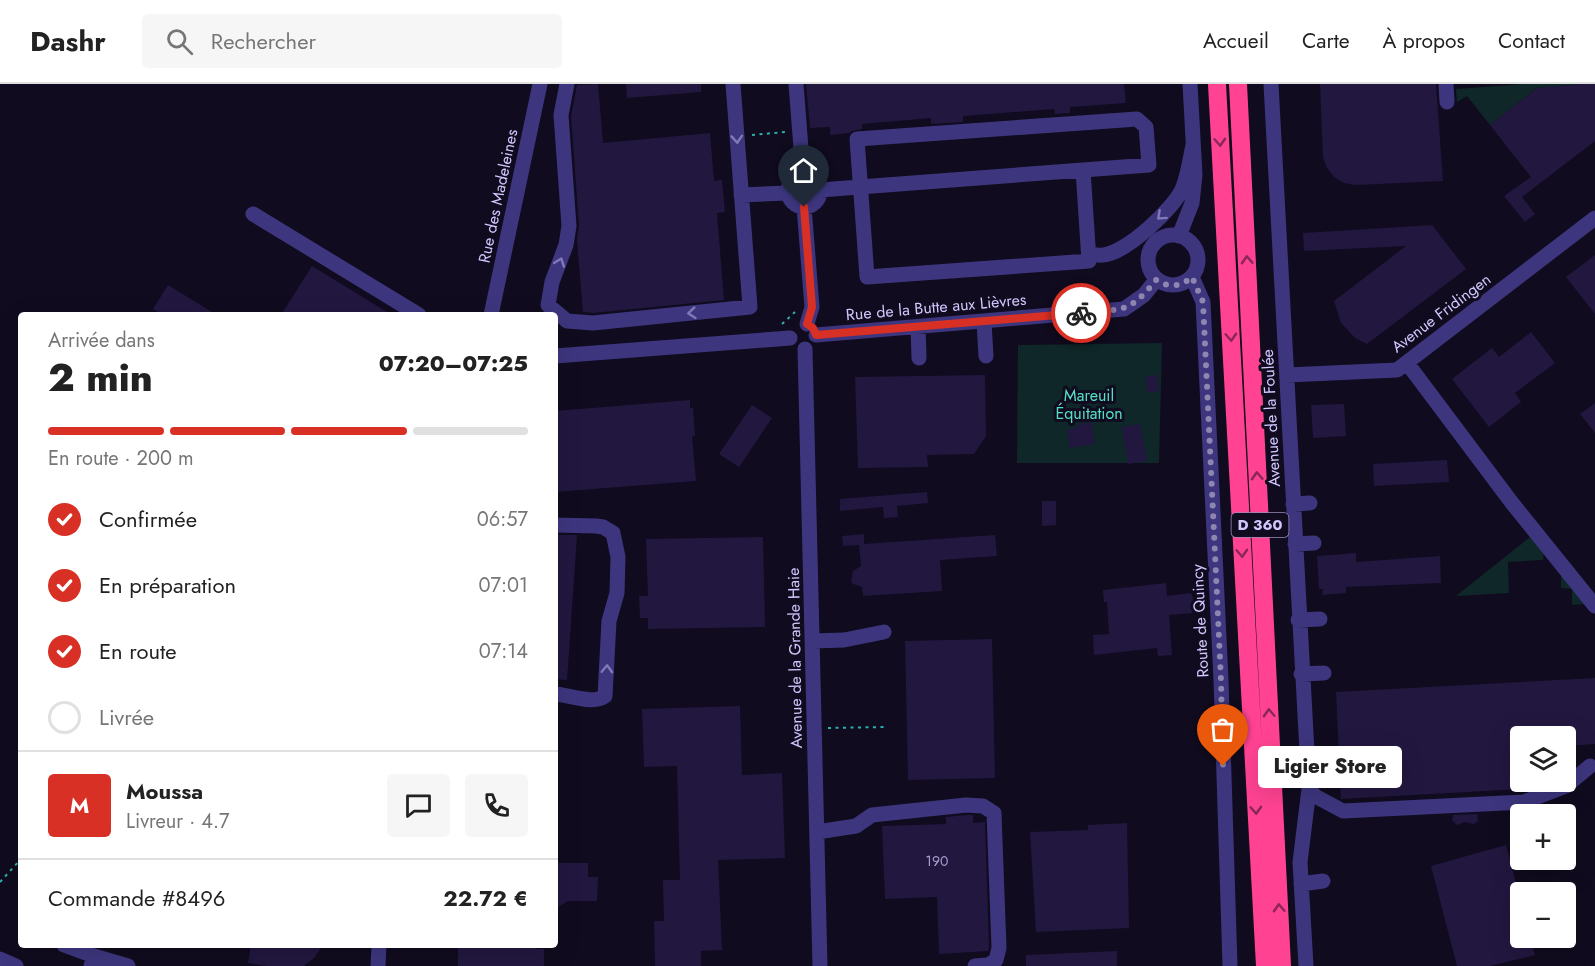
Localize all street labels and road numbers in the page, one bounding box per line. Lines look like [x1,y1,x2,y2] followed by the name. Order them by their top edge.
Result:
[473,127,523,265] street label: Rue des Madeleines
[1386,268,1496,358] street label: Avenue Fridingen
[845,288,1027,326] street label: Rue de la Butte aux Lièvres
[1256,349,1286,487] street label: Avenue de la Foulée
[1232,513,1288,537] road number: D 360
[1185,563,1214,678] street label: Route de Quincy
[782,567,808,749] street label: Avenue de la Grande Haie

